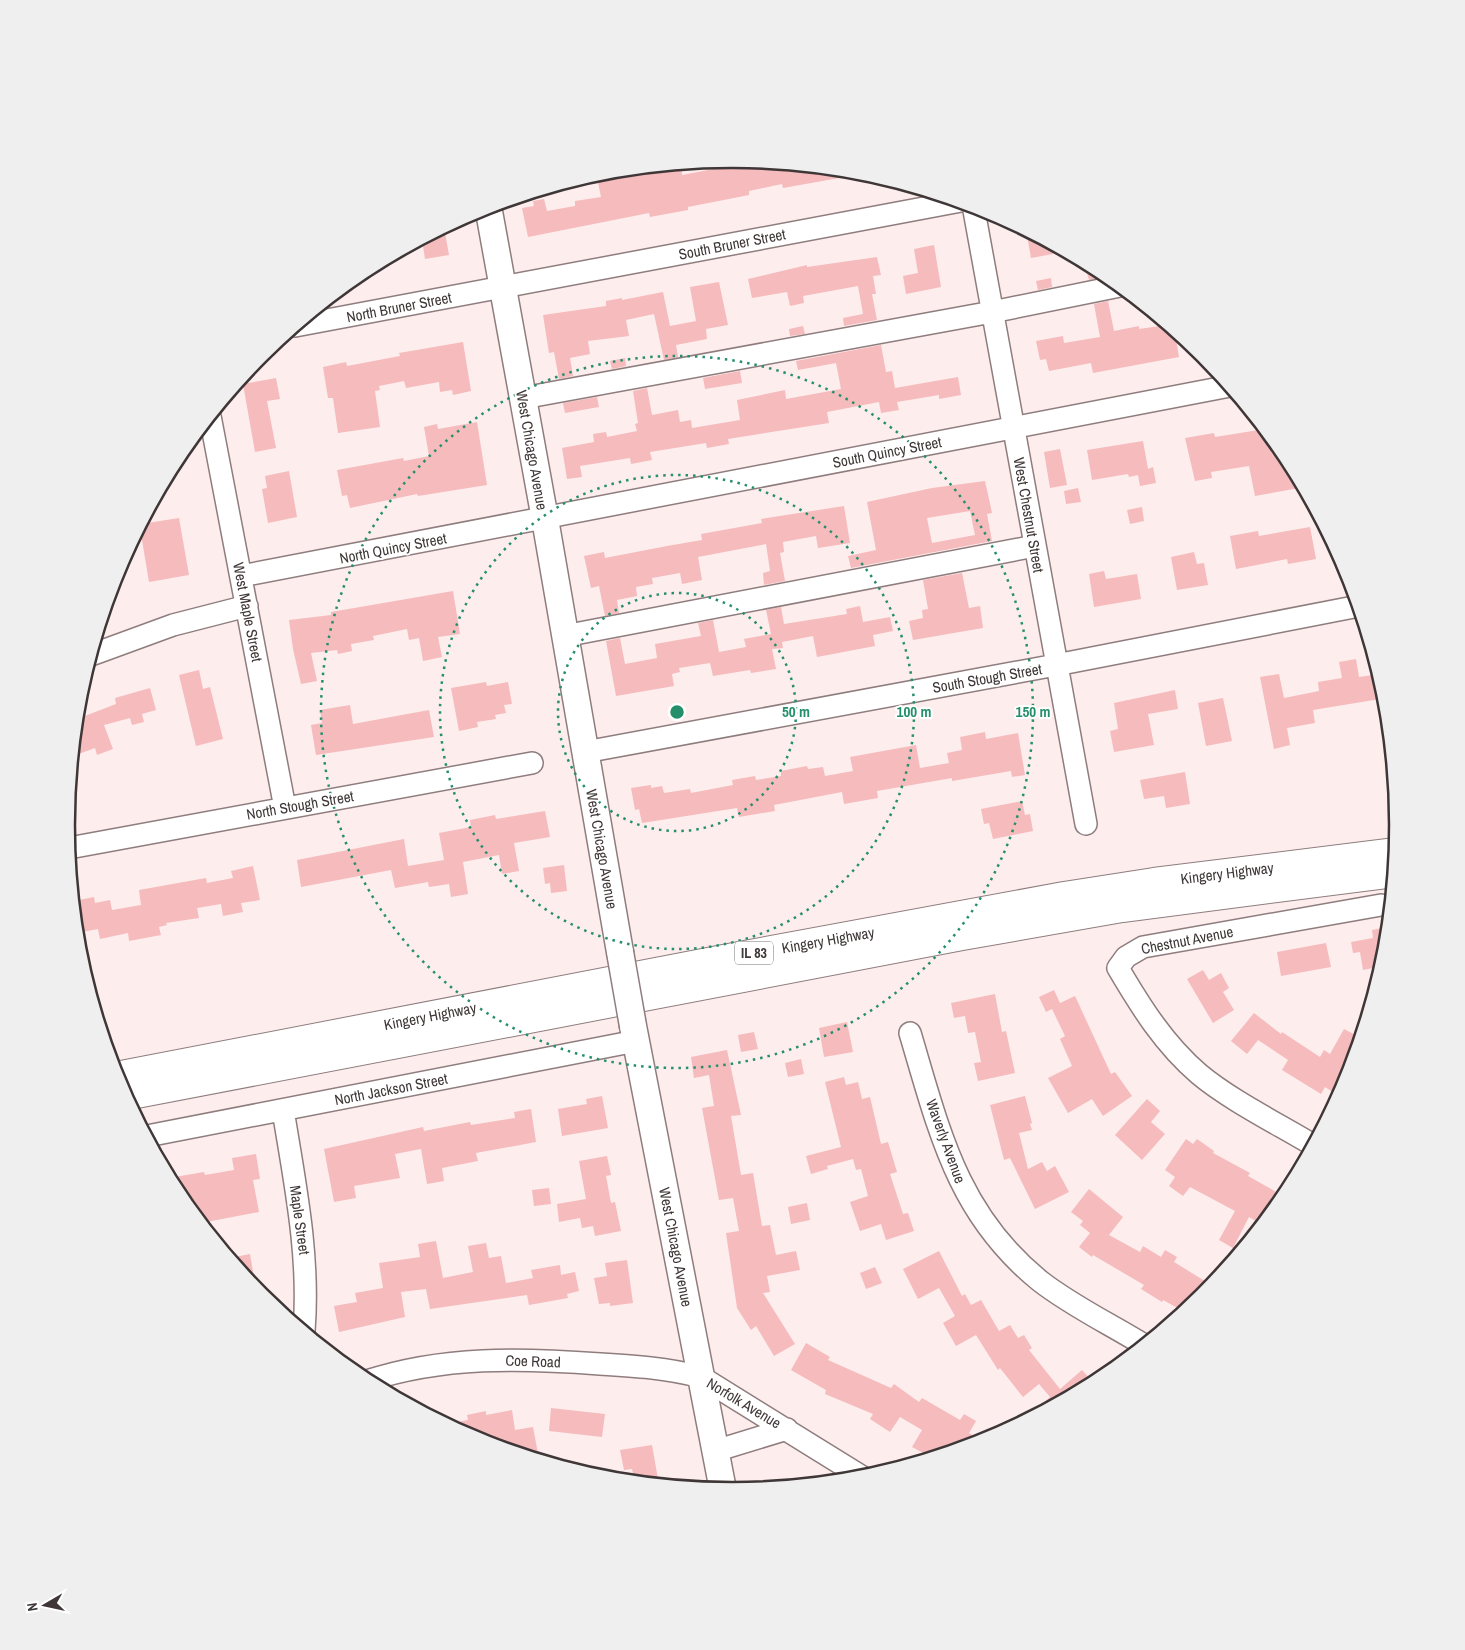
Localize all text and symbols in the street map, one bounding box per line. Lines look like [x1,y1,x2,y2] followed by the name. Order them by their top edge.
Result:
[677,223,788,265] street label: South Bruner Street
[345,286,454,327] street label: North Bruner Street
[511,388,553,512] street label: West Chicago Avenue
[831,431,944,473] street label: South Quincy Street
[1009,456,1050,575] street label: West Chestnut Street
[338,527,449,569] street label: North Quincy Street
[228,560,268,664] street label: West Maple Street
[931,658,1044,698] street label: South Stough Street
[782,701,810,722] text: 50 m
[897,701,931,722] text: 100 m
[1016,701,1050,722] text: 150 m
[668,703,686,721] centre of rings
[245,785,356,825] street label: North Stough Street
[581,787,623,911] street label: West Chicago Avenue
[1179,857,1276,889] street label: Kingery Highway
[780,921,877,958] street label: Kingery Highway
[1139,921,1235,959] street label: Chestnut Avenue
[735,941,773,964] road number: IL 83
[382,997,479,1035] street label: Kingery Highway
[333,1068,450,1110] street label: North Jackson Street
[921,1096,971,1186] street label: Waverly Avenue
[285,1184,315,1257] street label: Maple Street
[654,1185,698,1309] street label: West Chicago Avenue
[505,1350,561,1372] street label: Coe Road
[703,1373,785,1434] street label: Norfolk Avenue
[20,1580,70,1630] north arrow
[23,1602,42,1613] text: N

